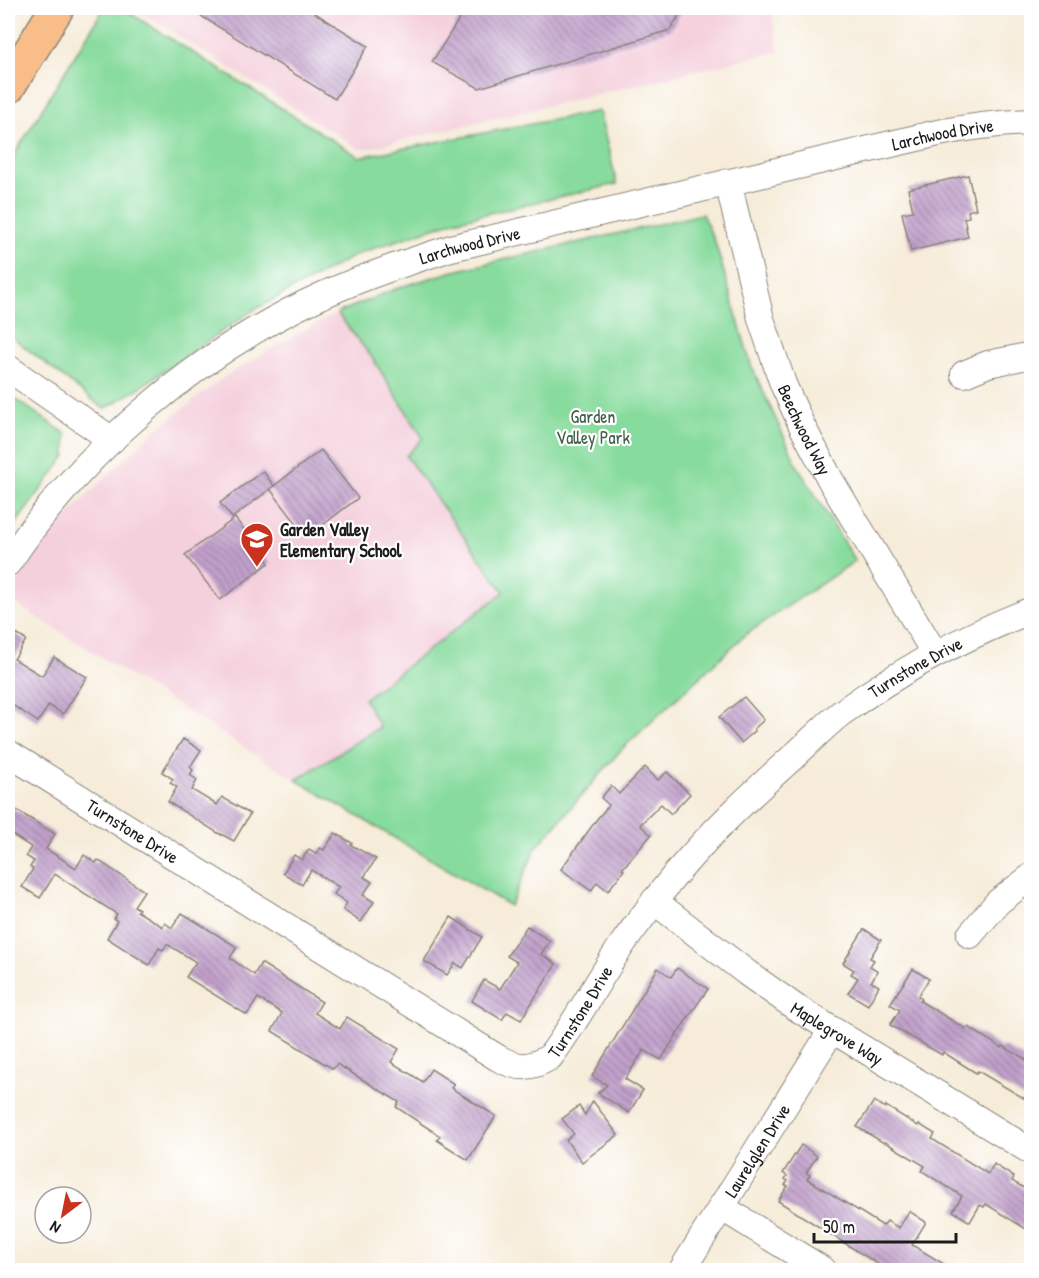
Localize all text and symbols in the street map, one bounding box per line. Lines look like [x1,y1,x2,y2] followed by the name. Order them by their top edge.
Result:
[889,112,995,156] street label: Larchwood Drive
[416,220,522,270] street label: Larchwood Drive
[772,380,838,479] street label: Beechwood Way
[556,404,631,450] park label: Garden Valley Park
[280,517,403,564] place label: Garden Valley Elementary School
[239,521,275,568] school or university icon: Garden Valley Elementary School
[863,630,966,704] street label: Turnstone Drive
[82,792,184,869] street label: Turnstone Drive
[541,961,618,1063] street label: Turnstone Drive
[786,995,888,1071] street label: Maplegrove Way
[718,1099,795,1202] street label: Laurelglen Drive
[33,1185,93,1245] north arrow
[814,1206,956,1244] scale bar
[823,1214,855,1239] text: 50 m
[45,1216,64,1239] text: N

